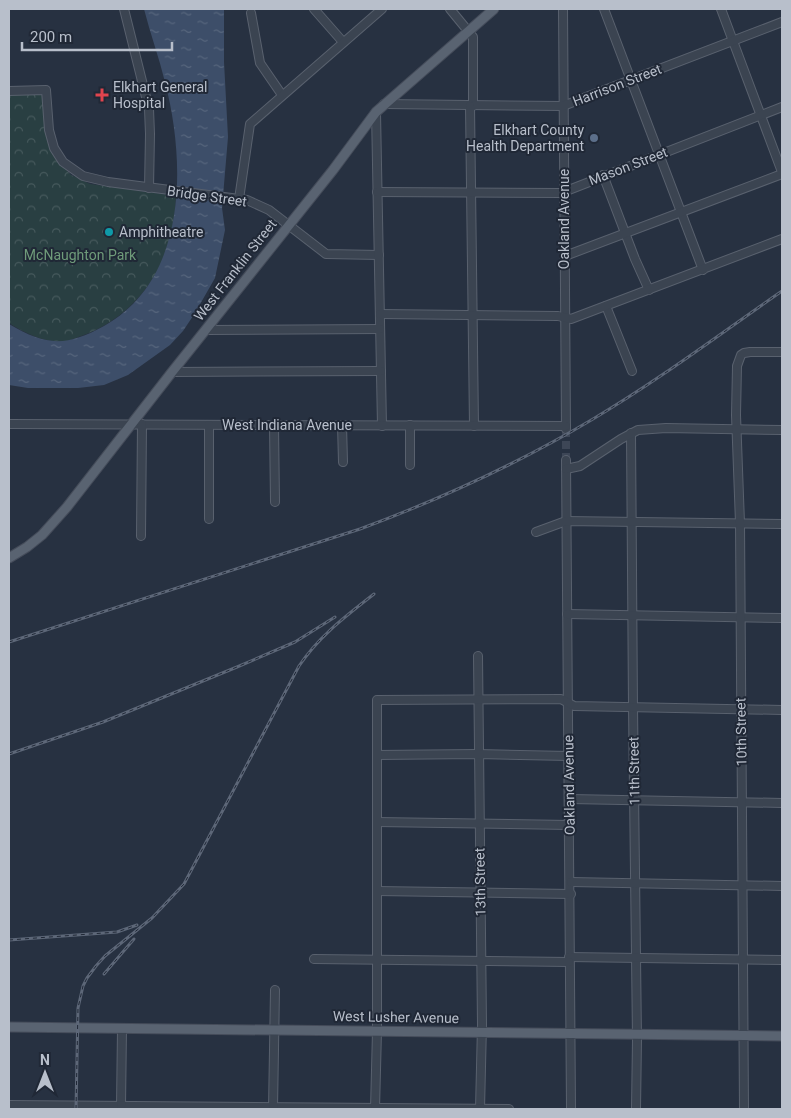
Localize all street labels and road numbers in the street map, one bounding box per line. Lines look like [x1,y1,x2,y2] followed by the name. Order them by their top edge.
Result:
[570,61,664,109] street label: Harrison Street
[586,143,670,188] street label: Mason Street
[556,169,572,269] street label: Oakland Avenue
[166,182,248,210] street label: Bridge Street
[190,216,280,324] street label: West Franklin Street
[222,417,352,433] street label: West Indiana Avenue
[732,697,750,766] street label: 10th Street
[560,735,578,835] street label: Oakland Avenue
[625,736,643,805] street label: 11th Street
[471,847,489,916] street label: 13th Street
[333,1008,459,1026] street label: West Lusher Avenue

